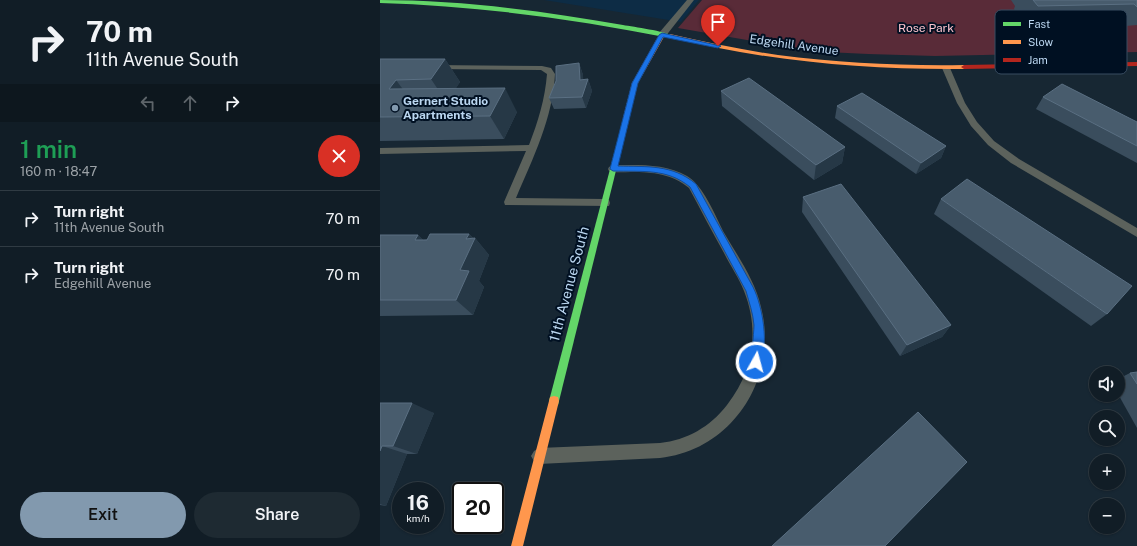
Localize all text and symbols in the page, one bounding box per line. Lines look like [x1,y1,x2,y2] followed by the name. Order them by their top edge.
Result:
[701,5,735,46] pin
[995,10,1127,74] legend
[707,11,729,33] icon: arrive
[86,15,153,48] text: 70 m
[20,16,72,68] icon: right
[1028,18,1050,30] text: Fast
[898,21,954,35] park label: Rose Park
[749,32,840,58] street label: Edgehill Avenue
[1028,36,1054,48] text: Slow
[86,49,239,70] text: 11th Avenue South
[1028,54,1048,66] text: Jam
[137,92,159,114] icon: left
[179,92,201,114] icon: ahead
[221,92,243,114] icon: right
[403,94,488,122] place label: Gernert Studio Apartments
[390,103,400,113] marker: Gernert Studio Apartments
[20,135,77,163] text: 1 min
[318,135,360,177] button: close
[20,164,97,179] text: 160 m · 18:47
[54,203,124,220] text: Turn right
[20,208,42,230] icon: right
[325,210,360,227] text: 70 m
[54,220,164,235] text: 11th Avenue South
[546,225,592,343] street label: 11th Avenue South
[54,259,124,276] text: Turn right
[20,264,42,286] icon: right
[325,266,360,283] text: 70 m
[54,276,151,291] text: Edgehill Avenue
[735,341,777,383] position arrow
[1089,366,1125,534] map controls
[1089,366,1125,402] button: sound
[1089,410,1125,446] button: search
[1089,454,1125,490] button: +
[452,482,504,534] speed limit sign: 20
[407,491,429,515] text: 16
[20,492,186,538] button: Exit
[194,492,360,538] button: Share
[1089,498,1125,534] button: −
[406,512,430,524] text: km/h

